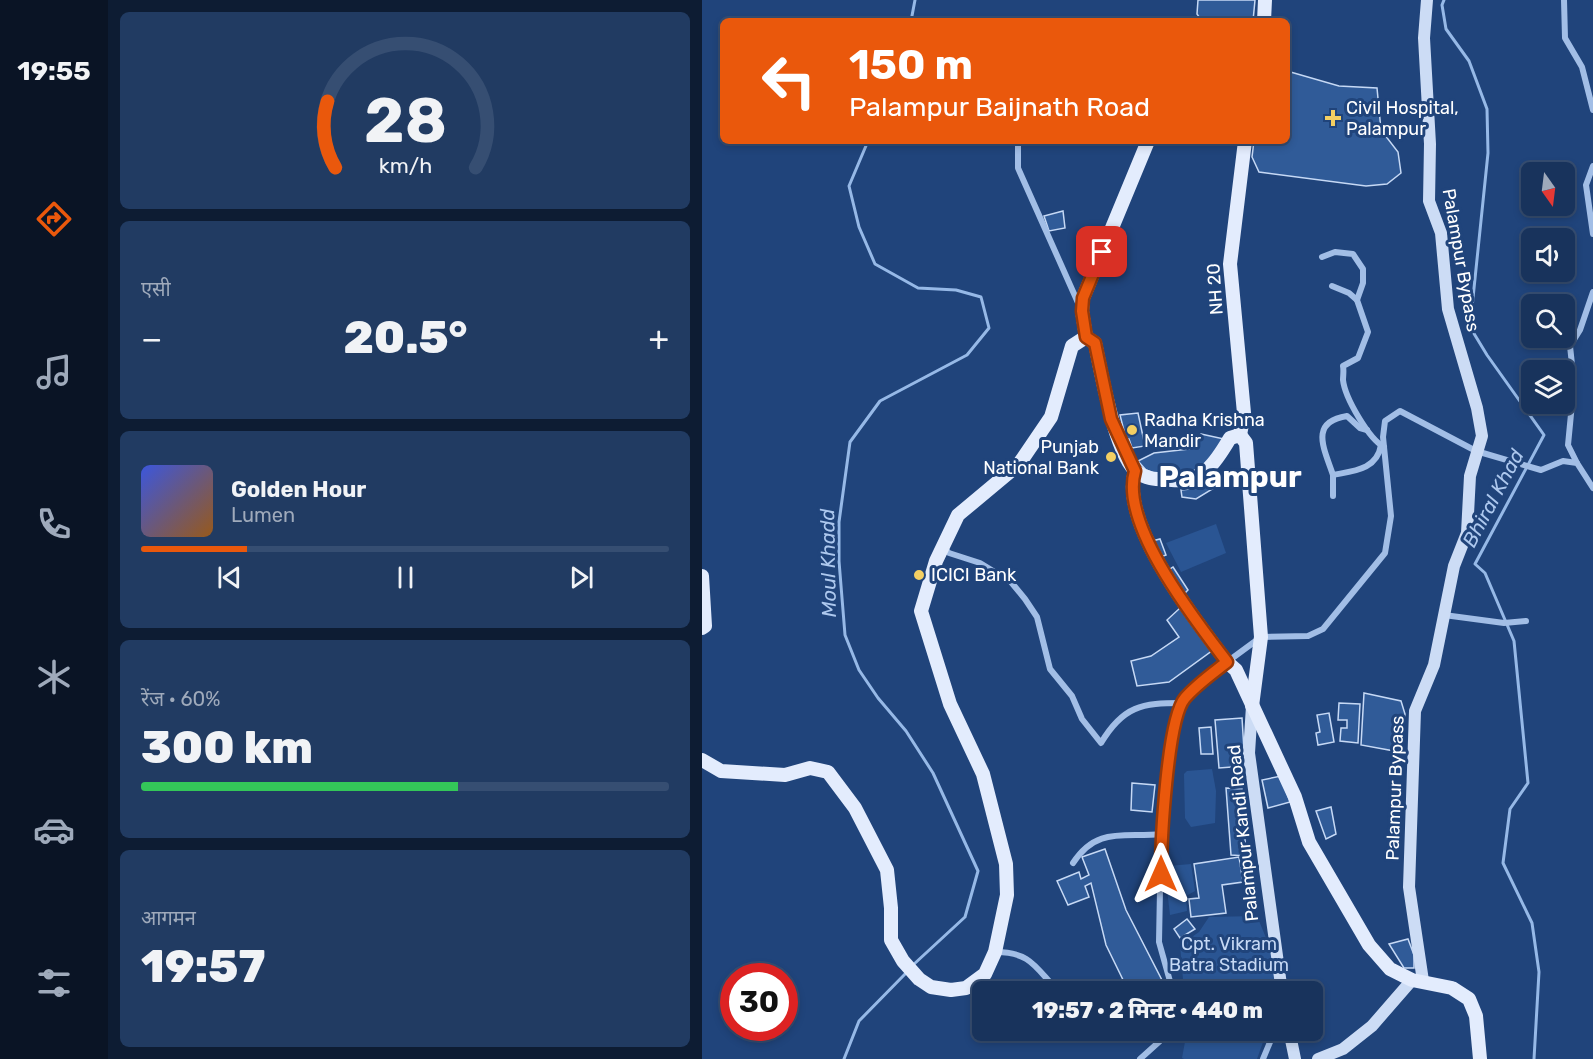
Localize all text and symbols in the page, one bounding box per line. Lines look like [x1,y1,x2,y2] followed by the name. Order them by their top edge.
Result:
[849,40,973,90] text: 150 m
[750,42,828,120] icon: left
[17,55,91,87] text: 19:55
[364,84,446,158] text: 28
[849,91,1150,123] text: Palampur Baijnath Road
[1346,97,1459,140] place label: Civil Hospital, Palampur
[1324,109,1342,127] marker: Civil Hospital, Palampur
[378,153,432,178] text: km/h
[1521,162,1575,216] north arrow
[1521,162,1575,414] map controls
[1438,187,1484,333] street label: Palampur Bypass
[33,198,75,240] icon: directions
[1076,226,1127,277] pin
[1521,228,1575,282] button: sound
[1085,235,1118,268] icon: arrive
[1202,262,1228,316] street label: NH 20
[141,277,171,301] text: एसी
[1521,294,1575,348] button: search
[343,311,468,364] text: 20.5°
[141,319,162,358] text: −
[648,319,669,358] text: +
[33,351,75,393] icon: music
[1521,360,1575,414] button: layers
[1144,409,1265,452] place label: Radha Krishna Mandir
[1125,423,1139,437] marker: Radha Krishna Mandir
[983,436,1100,479] place label: Punjab National Bank
[1457,444,1529,551] water label: Bhiral Khad
[1104,450,1118,464] marker: Punjab National Bank
[1158,459,1302,495] district label: Palampur
[231,476,366,503] text: Golden Hour
[33,503,75,545] icon: phone
[231,503,295,527] text: Lumen
[815,507,841,618] water label: Moul Khadd
[213,561,246,594] icon: previous
[389,561,422,594] icon: pause
[565,561,598,594] icon: next
[931,564,1017,586] place label: ICICI Bank
[912,568,926,582] marker: ICICI Bank
[33,656,75,698] icon: climate
[141,687,220,711] text: रेंज · 60%
[1381,715,1409,861] street label: Palampur Bypass
[141,721,313,774] text: 300 km
[1223,743,1263,923] street label: Palampur Kandi Road
[33,809,75,851] icon: car
[1129,842,1193,906] position arrow
[141,906,196,930] text: आगमन
[1169,933,1289,976] park label: Cpt. Vikram Batra Stadium
[141,940,265,993] text: 19:57
[33,962,75,1004] icon: filters
[720,963,798,1041] speed limit sign: 30
[1032,997,1263,1024] text: 19:57 · 2 मिनट · 440 m

